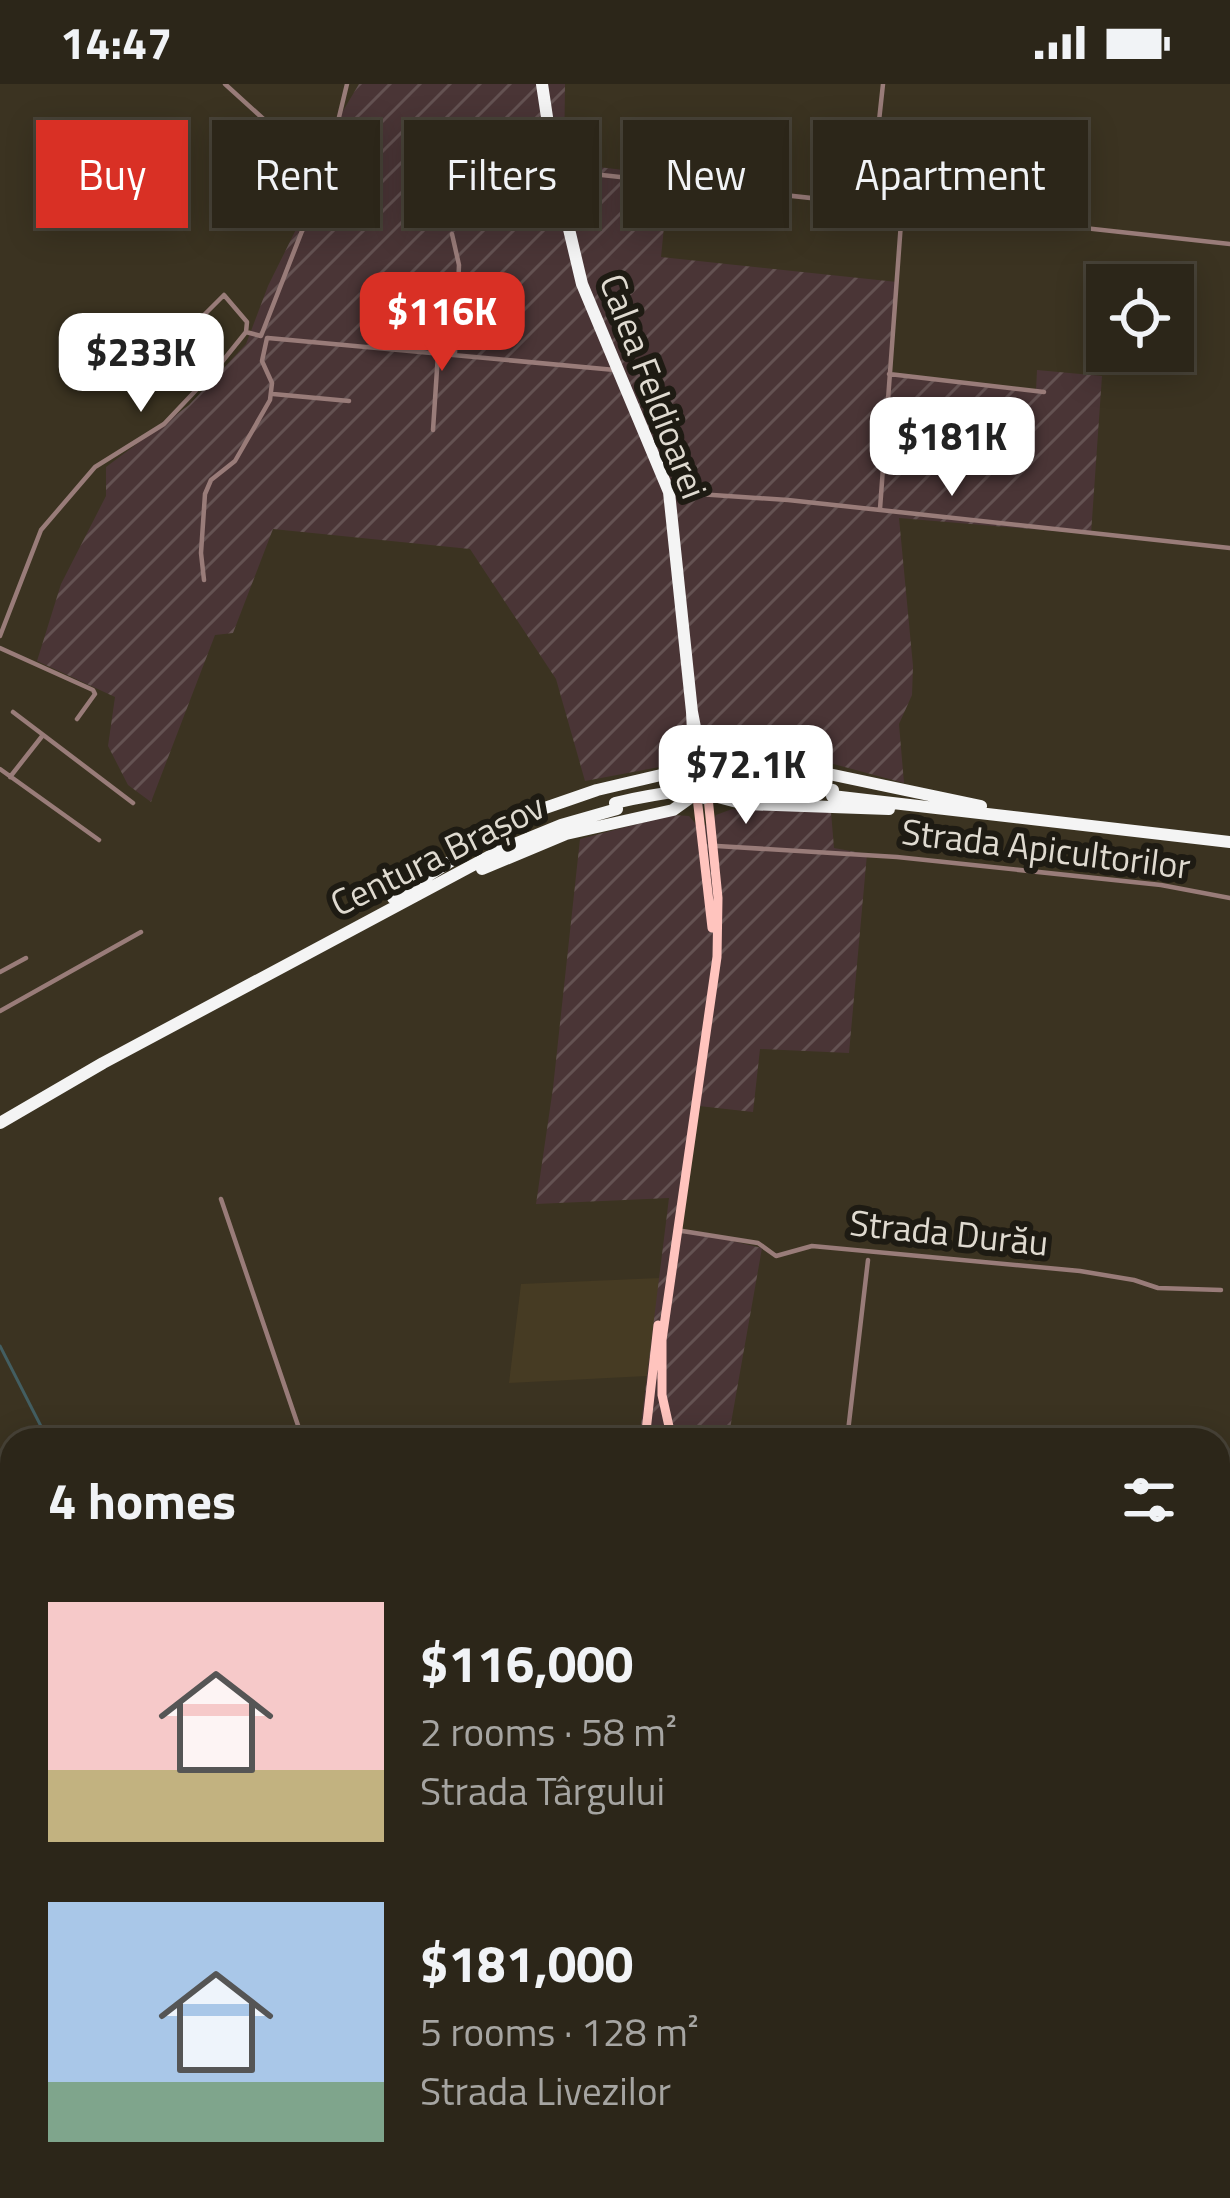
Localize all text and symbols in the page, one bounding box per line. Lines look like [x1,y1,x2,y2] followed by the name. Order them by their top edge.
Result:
[60,8,172,76] text: 14:47
[36,120,188,228] chip: Buy
[212,120,380,228] chip: Rent
[404,120,599,228] chip: Filters
[623,120,789,228] chip: New
[813,120,1088,228] chip: Apartment
[1086,264,1194,372] map controls
[1086,264,1194,372] button: locate
[586,266,722,506] street label: Calea Feldioarei
[358,272,526,374] pin: $116K
[387,281,497,340] text: $116K
[57,313,225,415] pin: $233K
[86,322,196,381] text: $233K
[868,397,1036,499] pin: $181K
[897,406,1007,465] text: $181K
[648,725,844,827] pin: $72.1K
[686,734,806,793] text: $72.1K
[321,778,553,930] street label: Centura Brașov
[898,803,1194,893] street label: Strada Apicultorilor
[847,1194,1051,1270] street label: Strada Durău
[48,1461,236,1539] text: 4 homes
[1116,1467,1182,1533] icon: filters
[420,1624,633,1702] text: $116,000
[144,1650,288,1794] icon: home
[420,1702,677,1761] text: 2 rooms · 58 m²
[420,1761,665,1820] text: Strada Târgului
[420,1924,633,2002] text: $181,000
[144,1950,288,2094] icon: home
[420,2002,699,2061] text: 5 rooms · 128 m²
[420,2061,671,2120] text: Strada Livezilor

